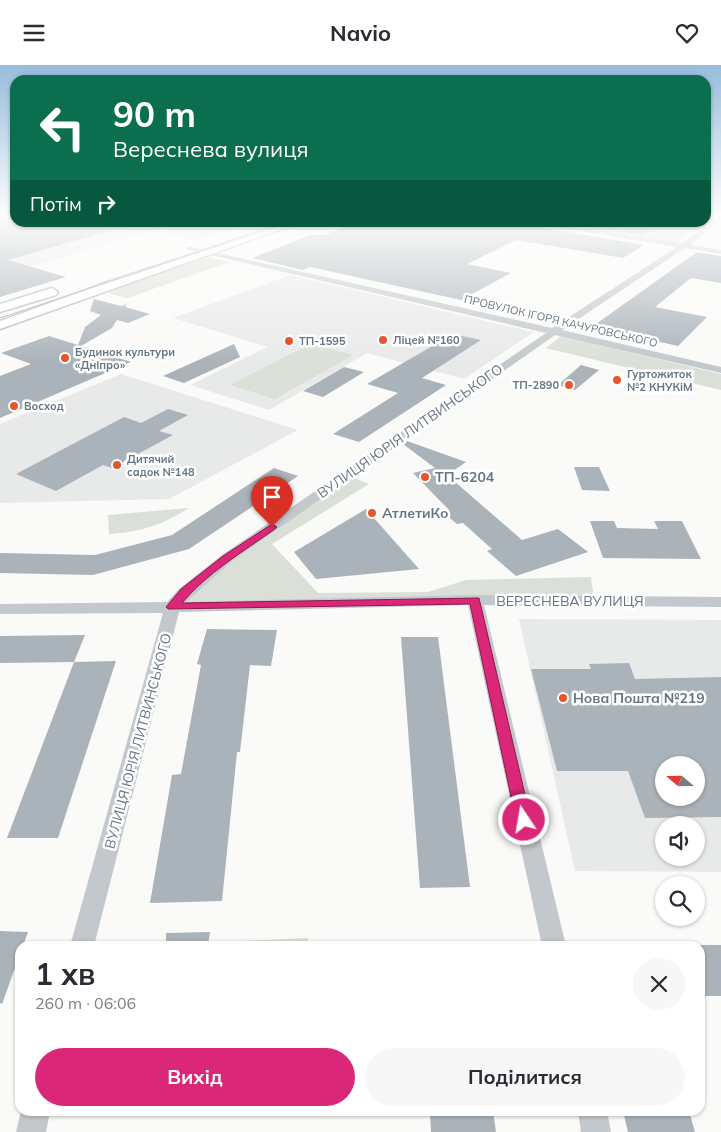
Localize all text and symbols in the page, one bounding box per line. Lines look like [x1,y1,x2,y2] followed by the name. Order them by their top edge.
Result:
[20,19,48,47] icon: menu
[330,19,391,47] text: Navio
[673,19,701,47] icon: heart
[113,92,196,136] text: 90 m
[30,95,95,160] icon: left
[113,135,309,163] text: Вереснева вулиця
[92,190,120,218] icon: right
[30,192,82,216] text: Потім
[463,292,659,350] street label: ПРОВУЛОК ІГОРЯ КАЧУРОВСЬКОГО
[393,333,460,347] place label: Ліцей №160
[299,334,346,348] place label: ТП-1595
[377,334,389,346] marker: Ліцей №160
[283,335,295,347] marker: ТП-1595
[75,345,175,372] place label: Будинок культури «Дніпро»
[59,352,71,364] marker: Будинок культури «Дніпро»
[314,360,506,502] street label: ВУЛИЦЯ ЮРІЯ ЛИТВИНСЬКОГО
[627,367,693,394] place label: Гуртожиток №2 КНУКіМ
[611,374,623,386] marker: Гуртожиток №2 КНУКіМ
[512,378,559,392] place label: ТП-2890
[563,379,575,391] marker: ТП-2890
[24,399,64,413] place label: Восход
[8,400,20,412] marker: Восход
[127,452,195,479] place label: Дитячий садок №148
[111,459,123,471] marker: Дитячий садок №148
[435,468,495,486] place label: ТП-6204
[419,471,431,483] marker: ТП-6204
[251,476,293,527] pin
[258,483,286,511] icon: arrive
[382,504,449,522] place label: АтлетиКо
[366,507,378,519] marker: АтлетиКо
[496,592,644,610] street label: ВЕРЕСНЕВА ВУЛИЦЯ
[101,631,175,851] street label: ВУЛИЦЯ ЮРІЯ ЛИТВИНСЬКОГО
[573,689,705,707] place label: Нова Пошта №219
[557,692,569,704] marker: Нова Пошта №219
[655,756,705,806] north arrow
[655,756,705,926] map controls
[497,793,549,845] position arrow
[655,816,705,866] button: sound
[655,876,705,926] button: search
[35,955,95,993] text: 1 хв
[633,958,685,1010] button: close
[35,993,136,1013] text: 260 m · 06:06
[35,1048,355,1106] button: Вихід
[365,1048,685,1106] button: Поділитися

